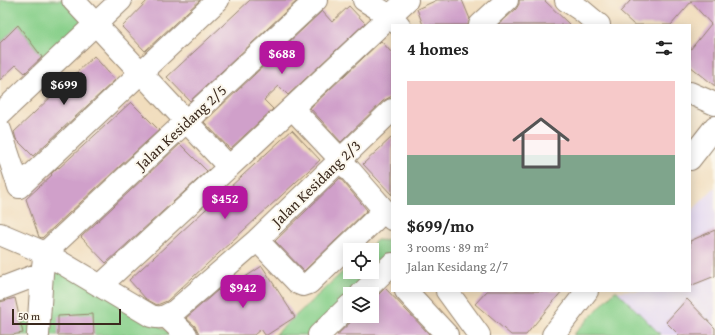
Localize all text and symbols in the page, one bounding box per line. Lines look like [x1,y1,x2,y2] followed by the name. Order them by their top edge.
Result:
[407,36,469,61] text: 4 homes
[653,37,675,59] icon: filters
[258,41,306,75] pin: $688
[269,44,295,63] text: $688
[40,72,88,106] pin: $699
[51,75,77,94] text: $699
[130,80,231,176] street label: Jalan Kesidang 2/5
[505,107,577,179] icon: home
[265,135,365,232] street label: Jalan Kesidang 2/3
[201,186,249,220] pin: $452
[212,189,238,208] text: $452
[407,213,474,238] text: $699/mo
[407,238,489,257] text: 3 rooms · 89 m²
[343,243,379,323] map controls
[343,243,379,279] button: locate
[407,257,508,276] text: Jalan Kesidang 2/7
[219,275,267,309] pin: $942
[230,278,256,297] text: $942
[343,287,379,323] button: layers
[12,307,121,326] scale bar
[18,308,40,324] text: 50 m

